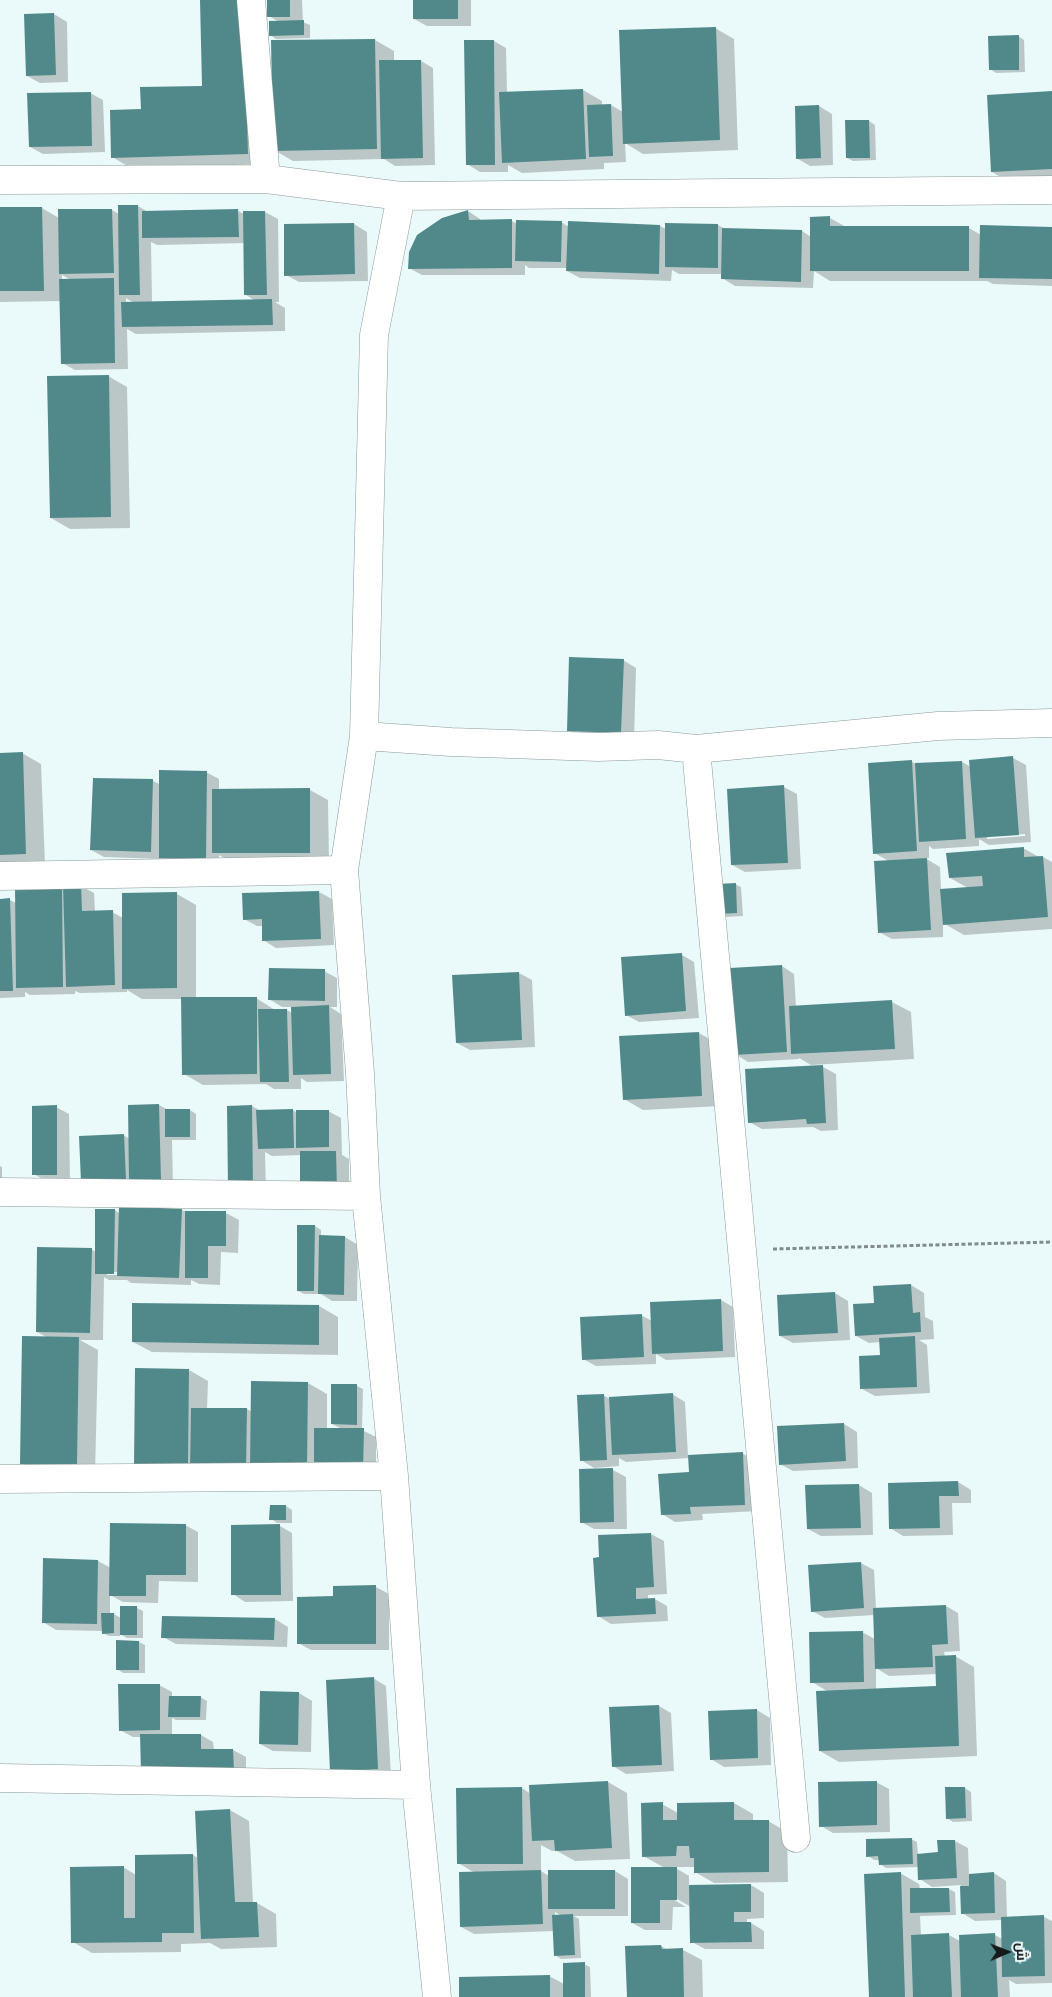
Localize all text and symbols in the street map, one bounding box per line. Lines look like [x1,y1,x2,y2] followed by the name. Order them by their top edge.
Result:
[982,1927,1032,1977] north arrow
[1012,1943,1033,1961] text: ش

